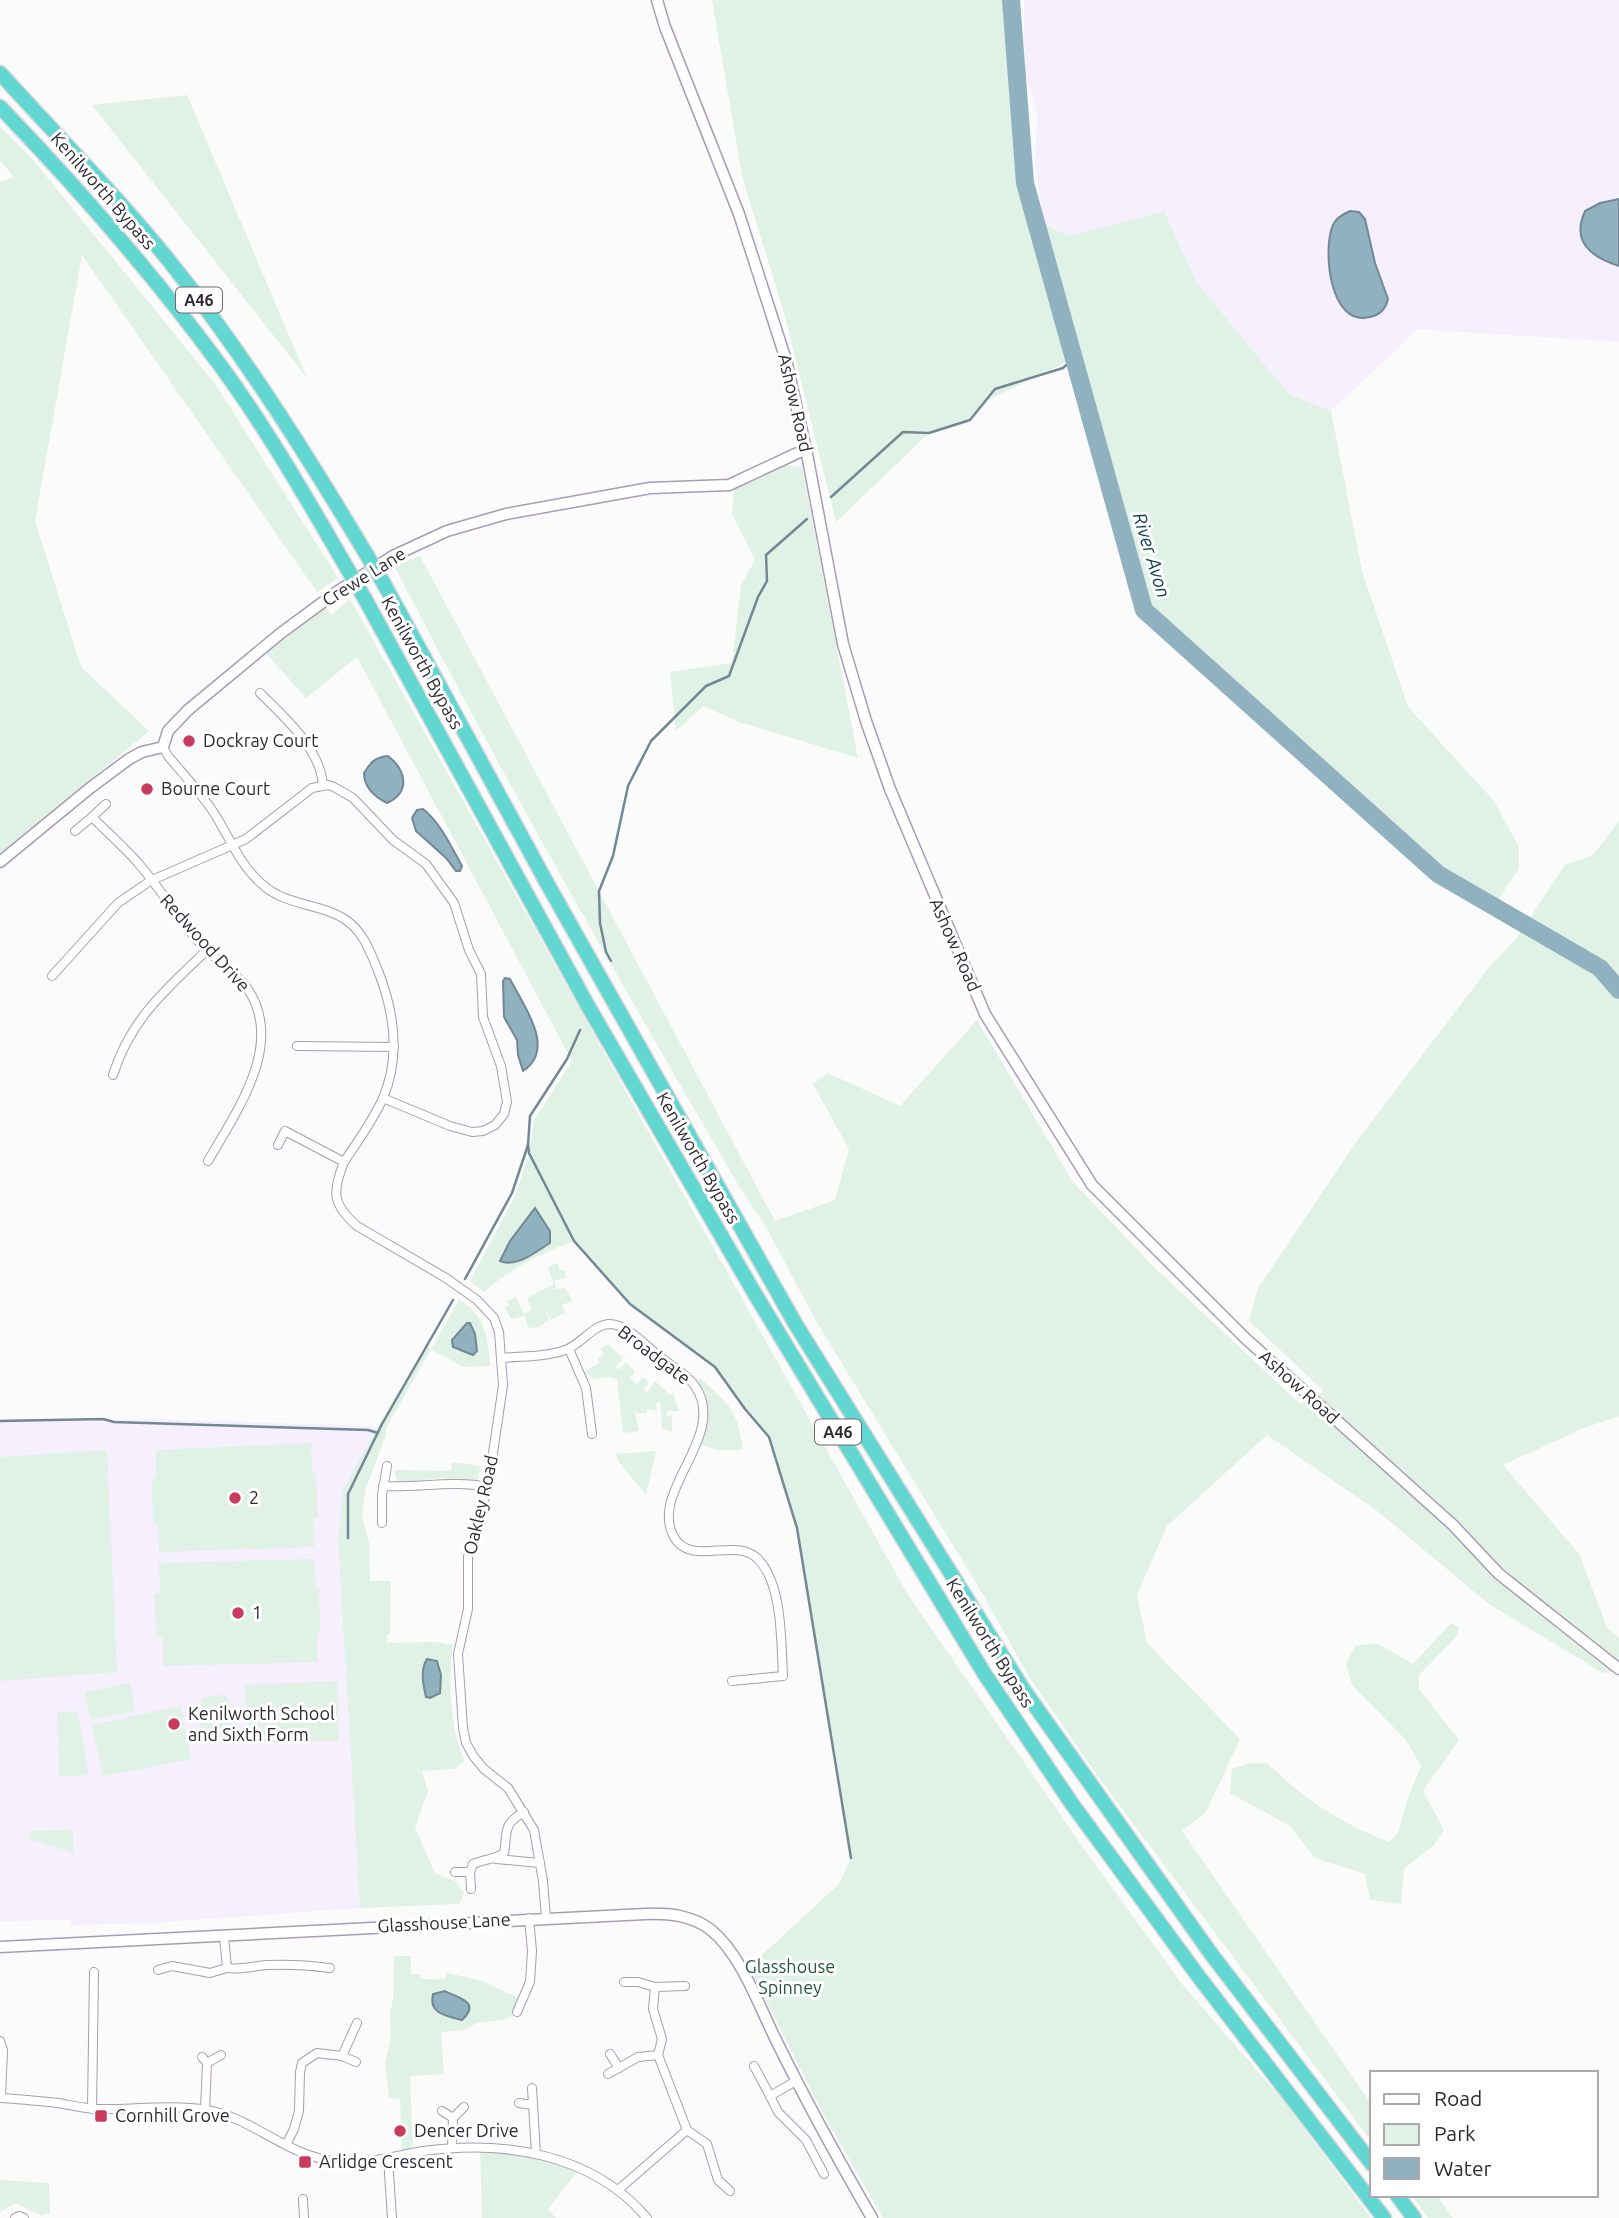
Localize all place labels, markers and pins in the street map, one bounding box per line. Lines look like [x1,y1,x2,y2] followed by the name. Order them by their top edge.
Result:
[203,730,318,750] place label: Dockray Court
[181,733,197,749] marker: Dockray Court
[161,778,270,798] place label: Bourne Court
[139,781,155,797] marker: Bourne Court
[249,1487,259,1507] place label: 2
[227,1490,243,1506] marker: 2
[252,1602,262,1622] place label: 1
[230,1605,246,1621] marker: 1
[188,1703,335,1744] place label: Kenilworth School and Sixth Form
[166,1716,182,1732] marker: Kenilworth School and Sixth Form
[115,2105,230,2125] place label: Cornhill Grove
[93,2108,109,2124] marker: Cornhill Grove
[414,2120,519,2140] place label: Dencer Drive
[392,2123,408,2139] marker: Dencer Drive
[319,2151,453,2171] place label: Arlidge Crescent
[297,2154,313,2170] marker: Arlidge Crescent

